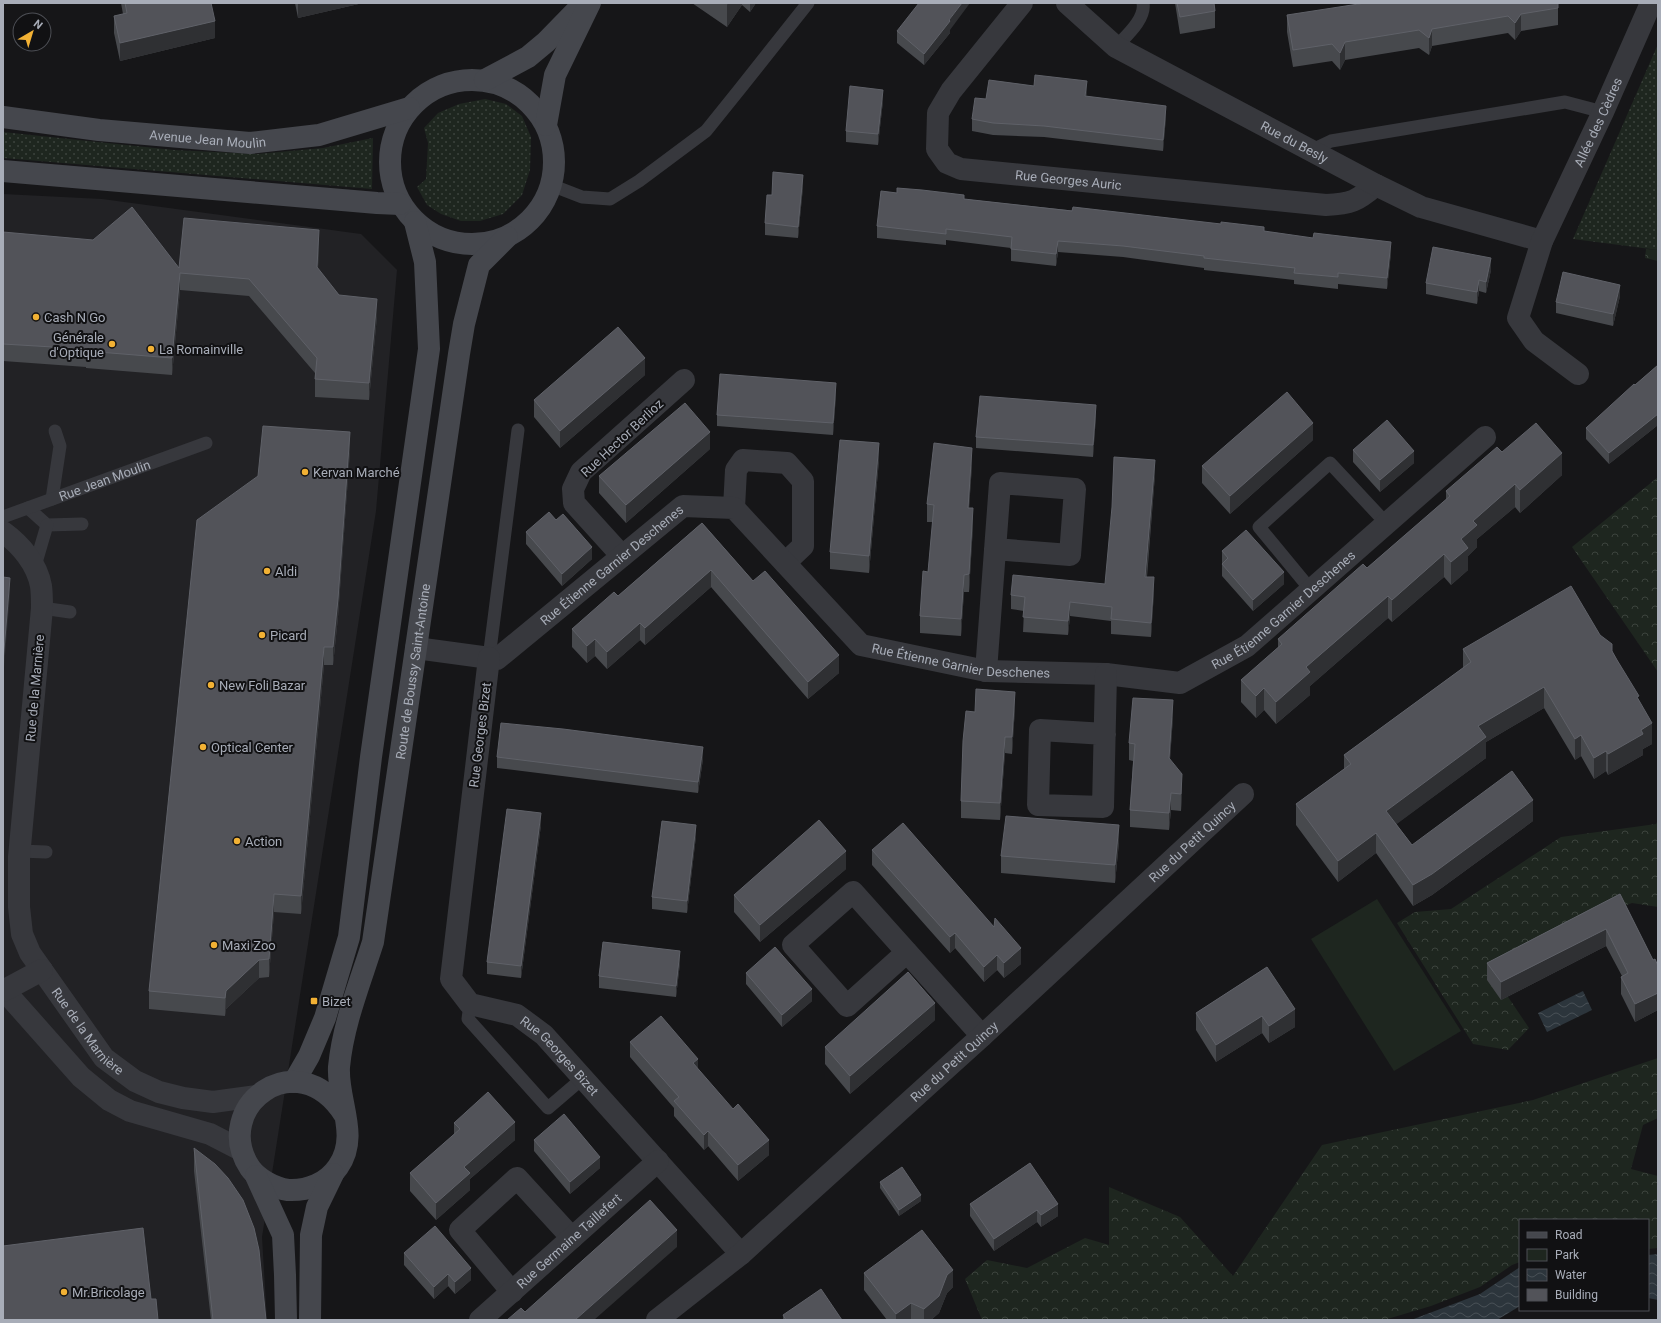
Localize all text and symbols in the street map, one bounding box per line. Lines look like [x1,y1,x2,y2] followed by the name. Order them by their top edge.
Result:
[12,12,52,52] north arrow
[31,17,45,32] text: N
[1571,75,1625,169] street label: Allée des Cèdres
[1258,118,1331,166] street label: Rue du Besly
[149,127,267,151] street label: Avenue Jean Moulin
[1014,167,1123,192] street label: Rue Georges Auric
[44,310,105,325] place label: Cash N Go
[31,312,41,322] marker: Cash N Go
[49,330,104,360] place label: Générale d'Optique
[107,339,117,349] marker: Générale d'Optique
[159,342,243,357] place label: La Romainville
[146,344,156,354] marker: La Romainville
[578,396,667,480] street label: Rue Hector Berlioz
[57,456,152,504] street label: Rue Jean Moulin
[313,465,400,480] place label: Kervan Marché
[300,467,310,477] marker: Kervan Marché
[537,501,686,628] street label: Rue Étienne Garnier Deschenes
[1209,547,1358,672] street label: Rue Étienne Garnier Deschenes
[275,564,297,579] place label: Aldi
[262,566,272,576] marker: Aldi
[392,582,433,760] street label: Route de Boussy Saint-Antoine
[270,628,307,643] place label: Picard
[257,630,267,640] marker: Picard
[23,634,47,742] street label: Rue de la Marnière
[870,640,1051,680] street label: Rue Étienne Garnier Deschenes
[219,678,306,693] place label: New Foli Bazar
[206,680,216,690] marker: New Foli Bazar
[466,682,494,788] street label: Rue Georges Bizet
[211,740,294,755] place label: Optical Center
[198,742,208,752] marker: Optical Center
[1146,798,1238,885] street label: Rue du Petit Quincy
[245,834,282,849] place label: Action
[232,836,242,846] marker: Action
[222,938,276,953] place label: Maxi Zoo
[209,940,219,950] marker: Maxi Zoo
[49,984,127,1078] street label: Rue de la Marnière
[322,994,351,1009] place label: Bizet
[309,996,319,1006] marker: Bizet
[518,1013,602,1098] street label: Rue Georges Bizet
[907,1018,1001,1105] street label: Rue du Petit Quincy
[513,1190,624,1291] street label: Rue Germaine Taillefert
[1519,1219,1649,1311] legend
[1555,1228,1583,1242] text: Road
[1555,1248,1580,1262] text: Park
[1555,1268,1586,1282] text: Water
[72,1285,145,1300] place label: Mr.Bricolage
[59,1287,69,1297] marker: Mr.Bricolage
[1555,1288,1598,1302] text: Building

